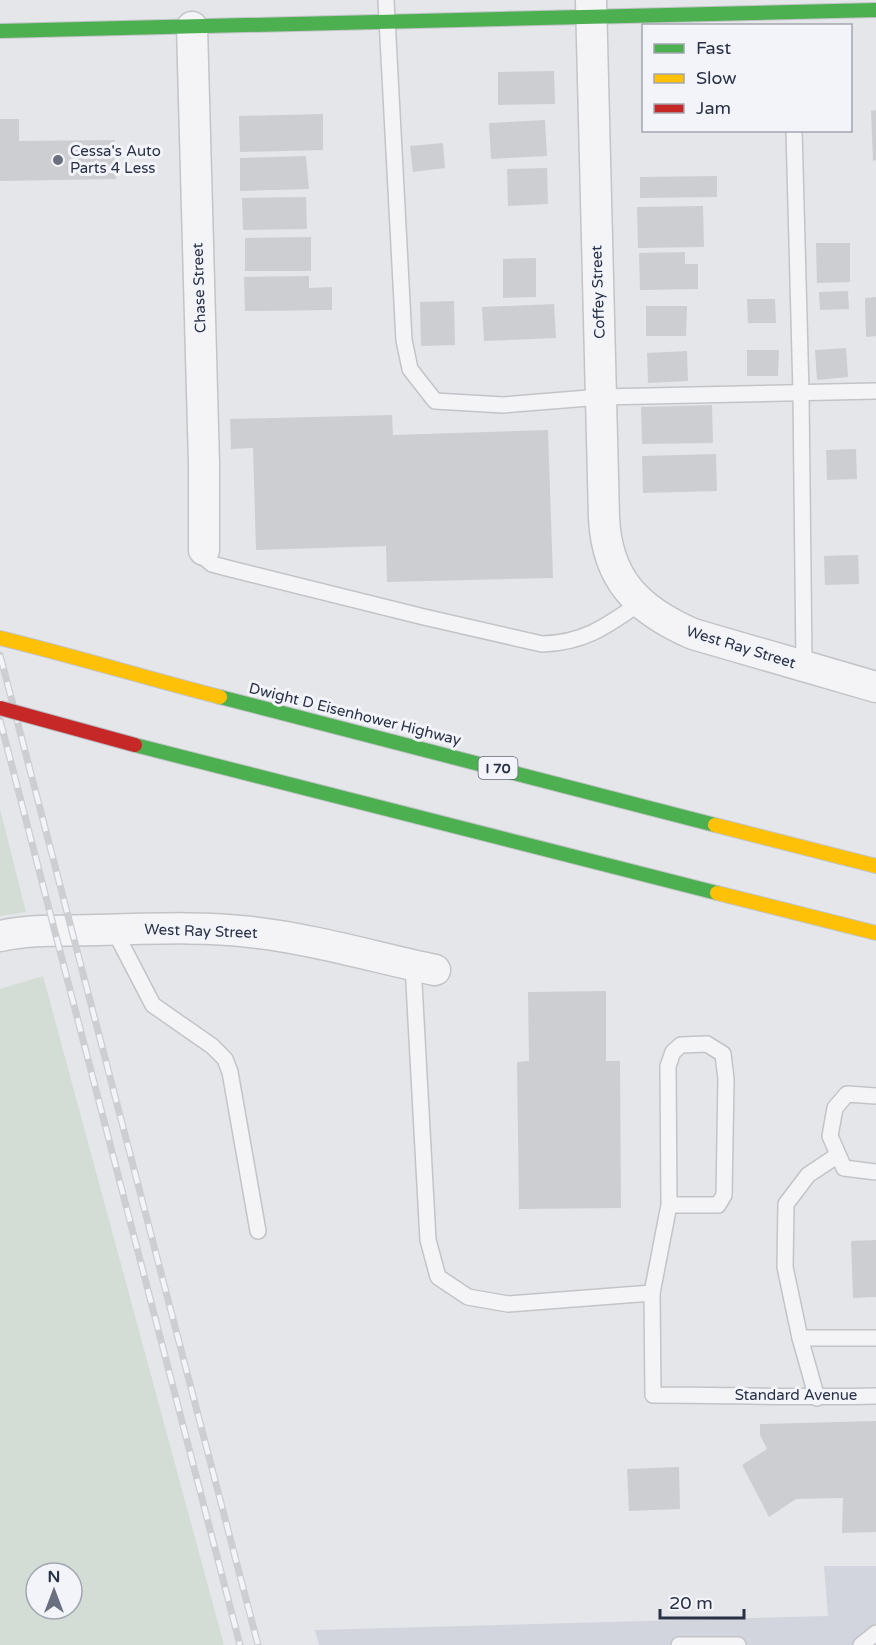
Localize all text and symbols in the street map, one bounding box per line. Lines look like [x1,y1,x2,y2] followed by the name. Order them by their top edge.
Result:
[642,24,852,132] legend
[696,37,731,59] text: Fast
[696,67,737,89] text: Slow
[696,97,731,119] text: Jam
[70,142,161,177] place label: Cessa's Auto Parts 4 Less
[51,153,65,167] marker: Cessa's Auto Parts 4 Less
[188,242,210,334] street label: Chase Street
[587,245,609,339] street label: Coffey Street
[684,622,798,672] street label: West Ray Street
[247,679,463,749] street label: Dwight D Eisenhower Highway
[478,757,518,779] road number: I 70
[144,920,258,942] street label: West Ray Street
[735,1386,857,1404] street label: Standard Avenue
[24,1561,84,1621] north arrow
[48,1567,60,1587] text: N
[660,1582,744,1620] scale bar
[669,1592,713,1614] text: 20 m

